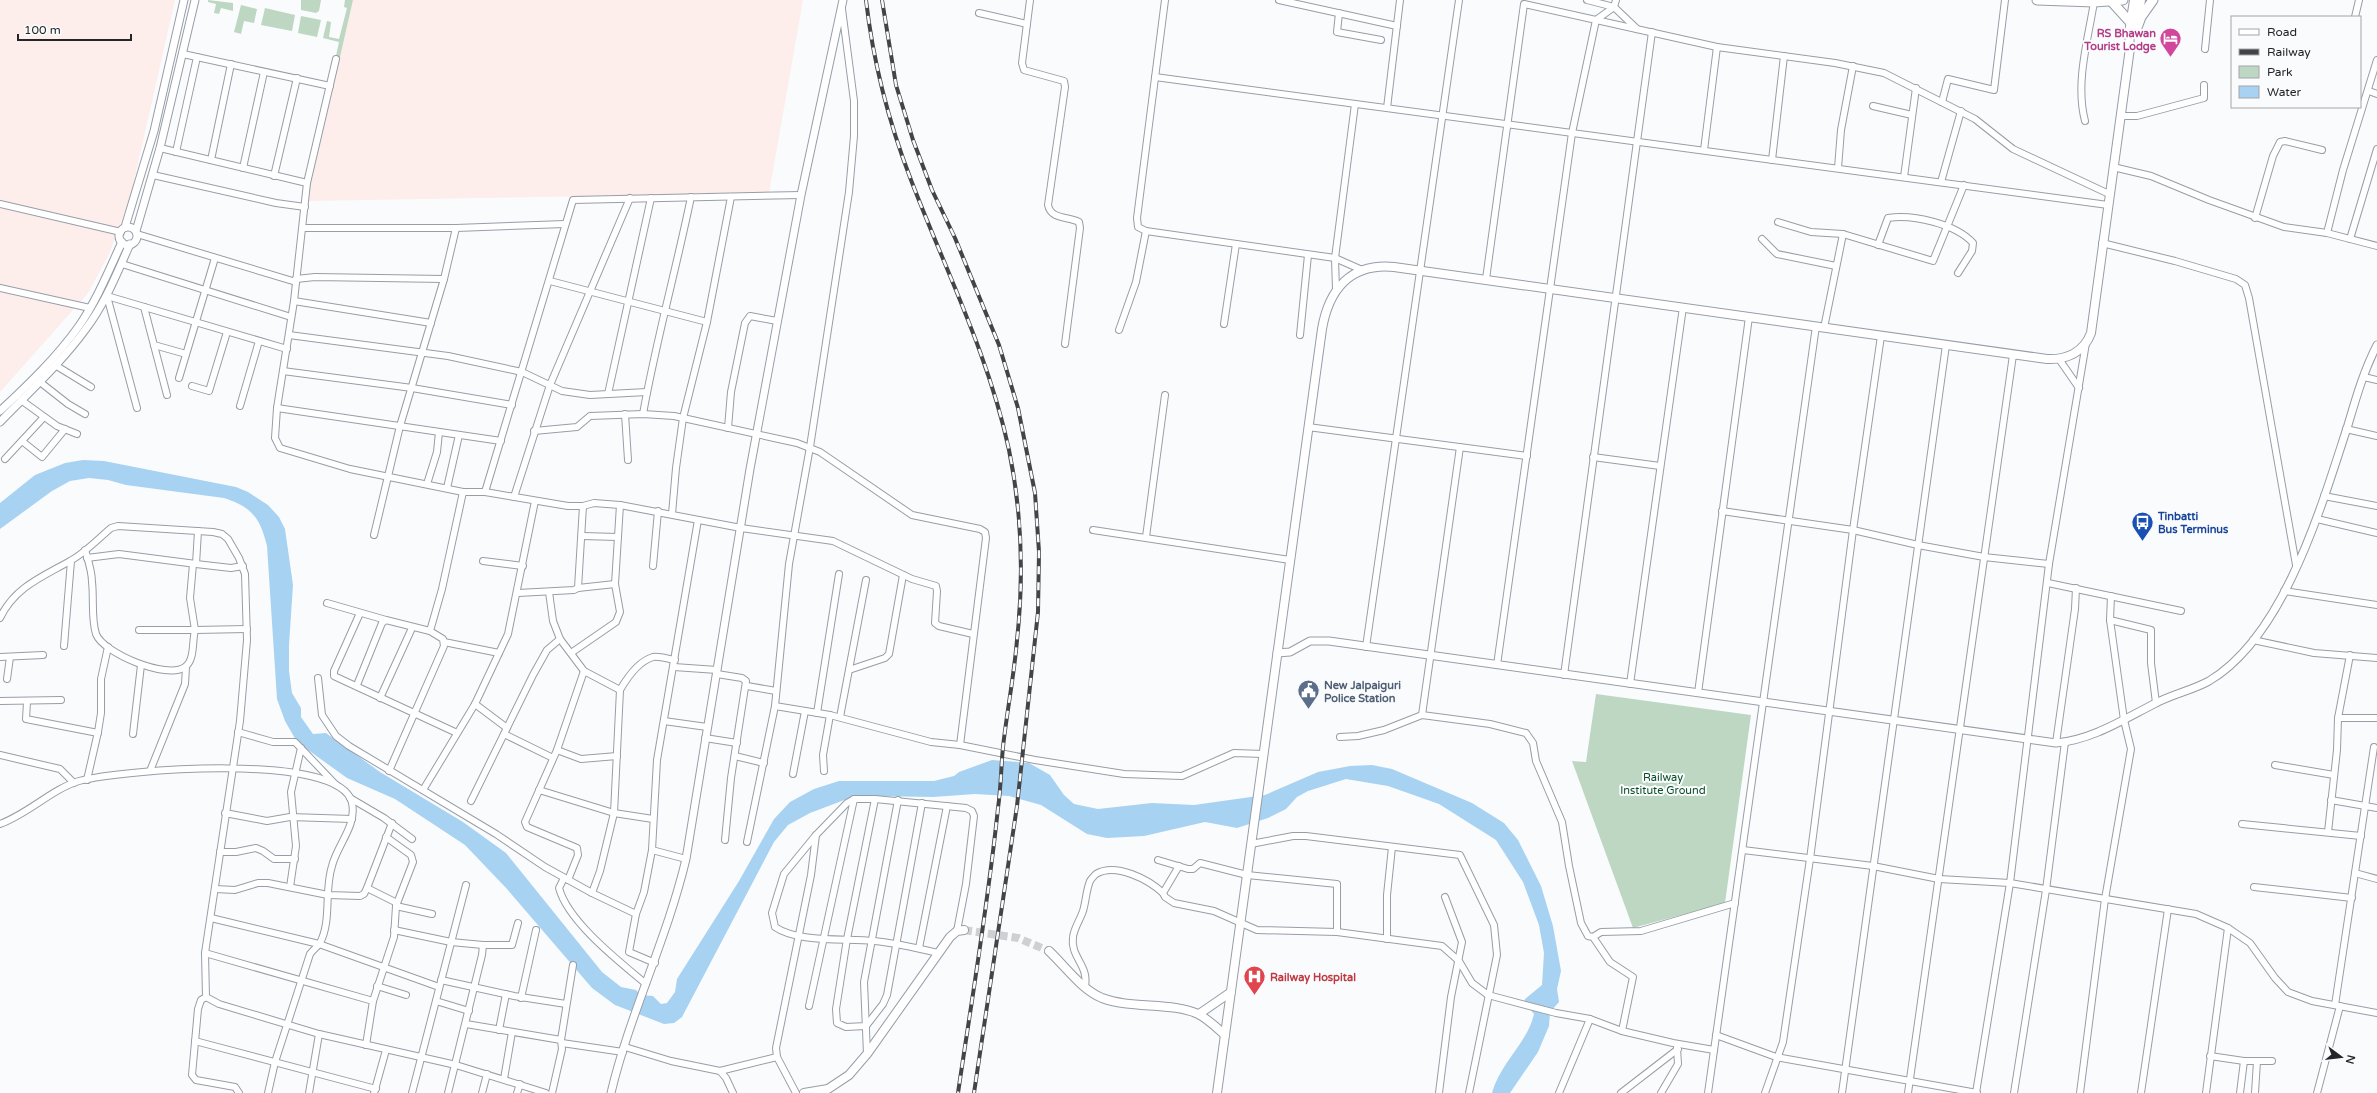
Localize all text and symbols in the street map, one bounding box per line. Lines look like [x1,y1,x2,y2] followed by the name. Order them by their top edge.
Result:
[18,16,131,42] scale bar
[2231,16,2361,108] legend
[24,23,61,37] text: 100 m
[2267,25,2297,39] text: Road
[2158,26,2184,59] hotel icon: RS Bhawan Tourist Lodge
[2083,27,2157,54] place label: RS Bhawan Tourist Lodge
[2267,45,2311,59] text: Railway
[2267,65,2293,79] text: Park
[2267,85,2302,99] text: Water
[2129,509,2155,542] bus stop icon: Tinbatti Bus Terminus
[2157,510,2229,536] place label: Tinbatti Bus Terminus
[1295,678,1321,711] public building icon: New Jalpaiguri Police Station
[1324,679,1401,705] place label: New Jalpaiguri Police Station
[1620,771,1706,797] park label: Railway Institute Ground
[1242,964,1268,997] hospital icon: Railway Hospital
[1270,971,1356,985] place label: Railway Hospital
[2321,1037,2361,1077] north arrow
[2343,1054,2358,1065] text: N

